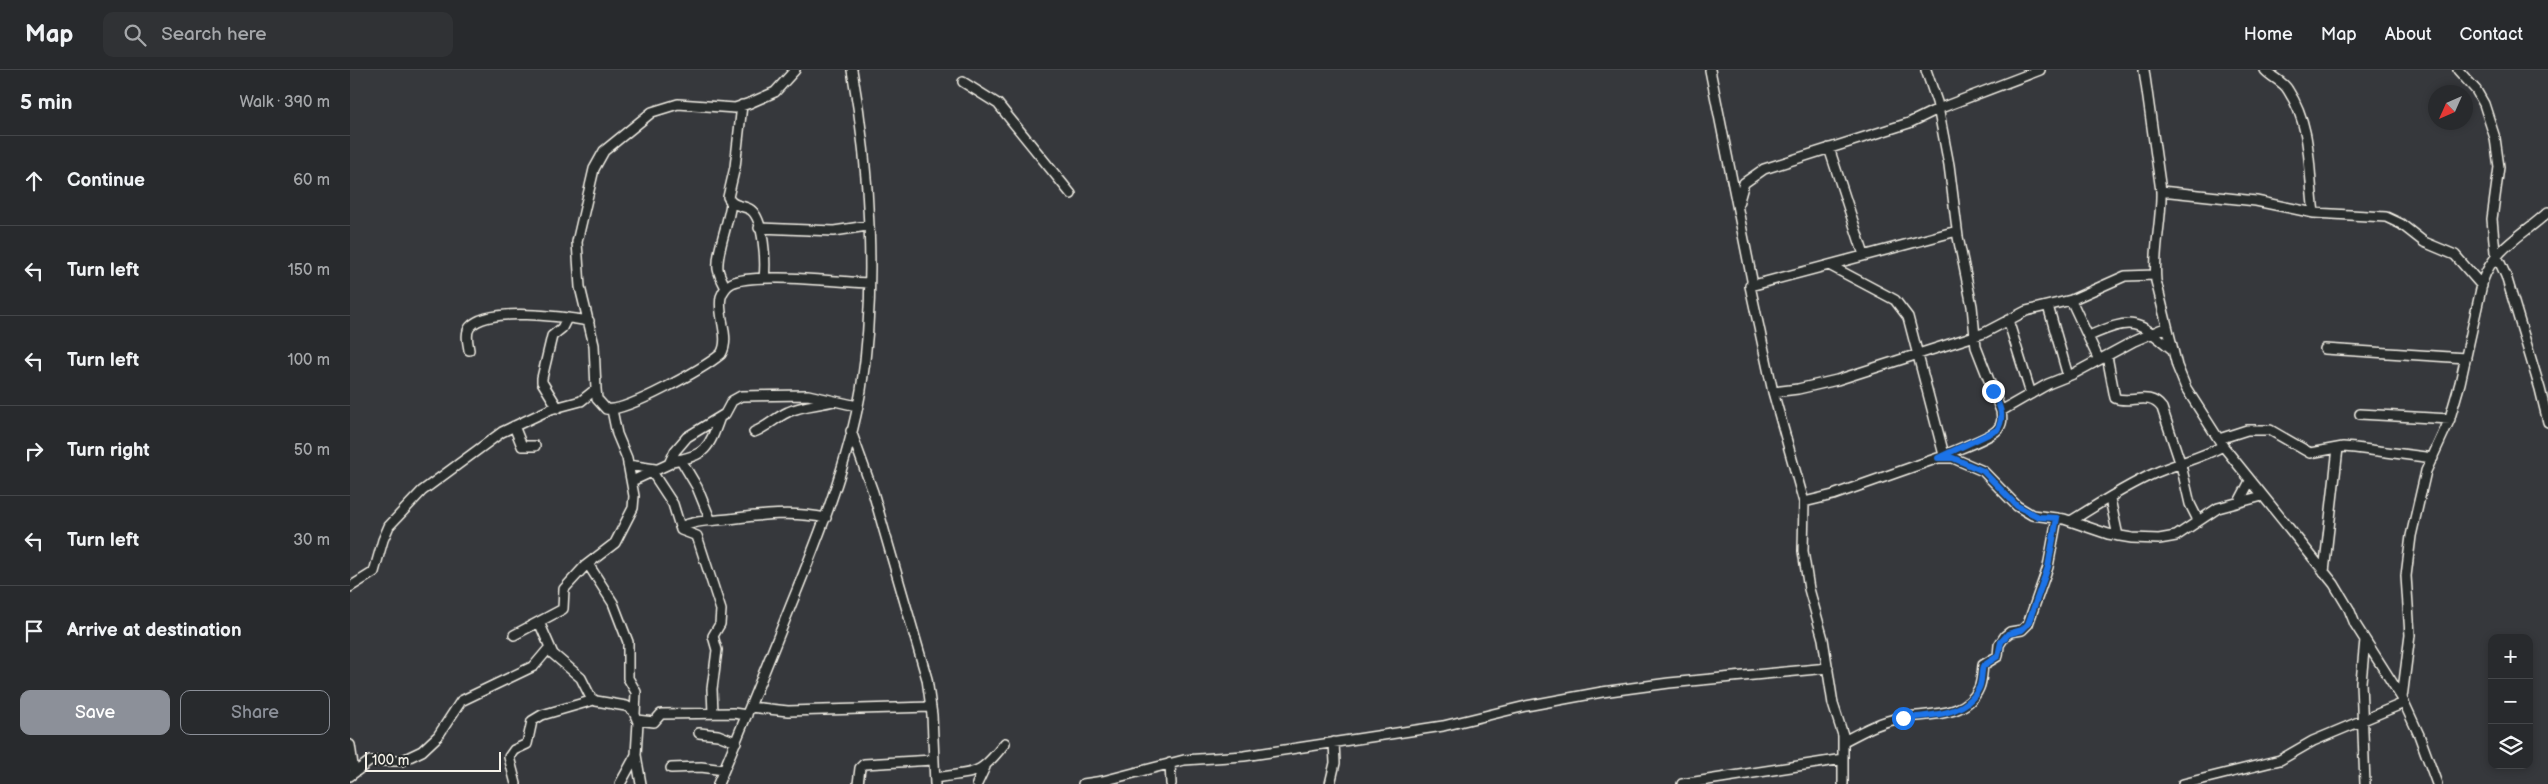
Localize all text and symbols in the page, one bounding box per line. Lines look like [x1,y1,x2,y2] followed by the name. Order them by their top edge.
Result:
[103,12,453,57] search box
[25,20,73,49] text: Map
[121,21,149,49] icon: search
[161,23,267,46] text: Search here
[2244,24,2293,45] text: Home
[2321,24,2357,45] text: Map
[2385,24,2432,45] text: About
[2460,24,2523,45] text: Contact
[2428,85,2473,130] north arrow
[20,90,73,115] text: 5 min
[239,93,330,112] text: Walk · 390 m
[20,167,48,195] icon: ahead
[67,169,145,192] text: Continue
[293,171,330,190] text: 60 m
[20,257,48,285] icon: left
[67,259,139,282] text: Turn left
[288,261,330,280] text: 150 m
[20,347,48,375] icon: left
[67,349,139,372] text: Turn left
[287,351,330,370] text: 100 m
[1982,380,2005,403] route end
[20,437,48,465] icon: right
[67,439,150,462] text: Turn right
[294,441,330,460] text: 50 m
[20,527,48,555] icon: left
[67,529,139,552] text: Turn left
[293,531,330,550] text: 30 m
[20,617,48,645] icon: arrive
[67,619,242,642] text: Arrive at destination
[2488,634,2533,769] map controls
[2488,634,2533,679] button: +
[2488,679,2533,724] button: −
[20,690,170,735] button: Save
[180,690,330,735] button: Share
[1892,707,1915,730] route start
[2488,724,2533,769] button: layers
[365,749,501,772] scale bar
[372,752,409,769] text: 100 m

